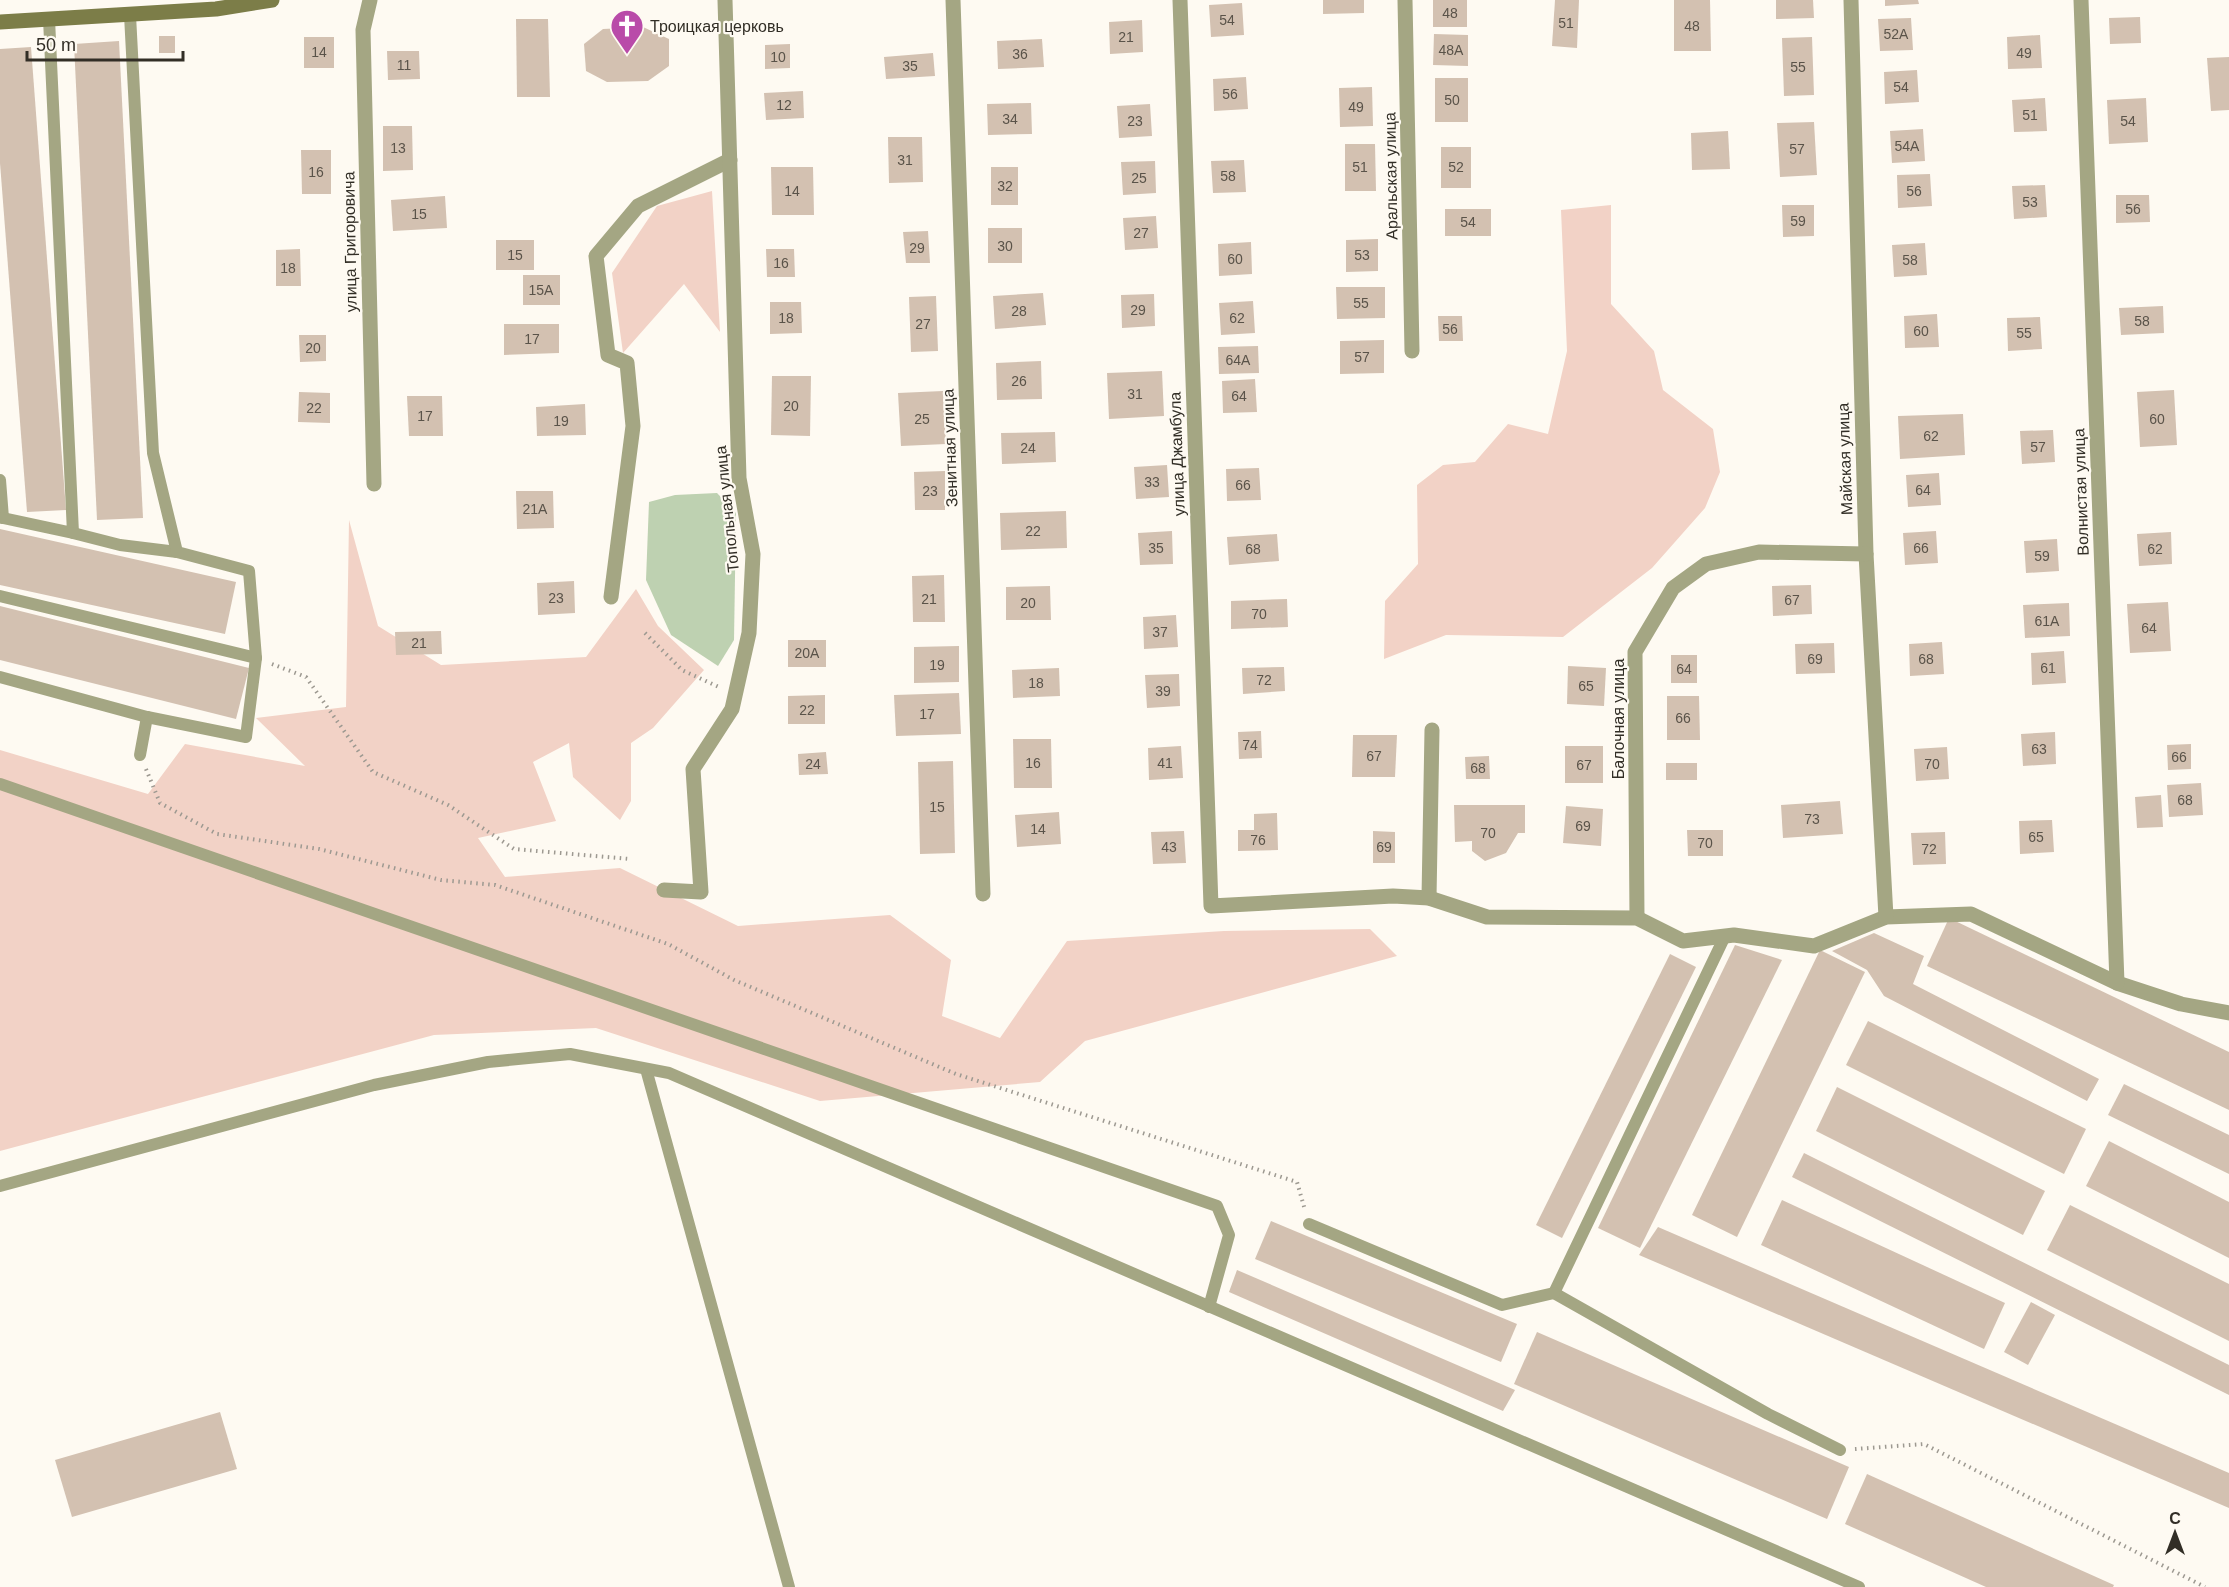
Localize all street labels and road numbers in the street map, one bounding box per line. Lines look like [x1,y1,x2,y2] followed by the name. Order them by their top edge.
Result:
[1381,112,1401,240] street label: Аральская улица
[340,171,360,313] street label: улица Григоровича
[939,388,961,508] street label: Зенитная улица
[1166,391,1188,516] street label: улица Джамбула
[1835,402,1855,516] street label: Майская улица
[2070,428,2092,556] street label: Волнистая улица
[712,445,742,573] street label: Топольная улица
[1610,659,1627,779] street label: Балочная улица

